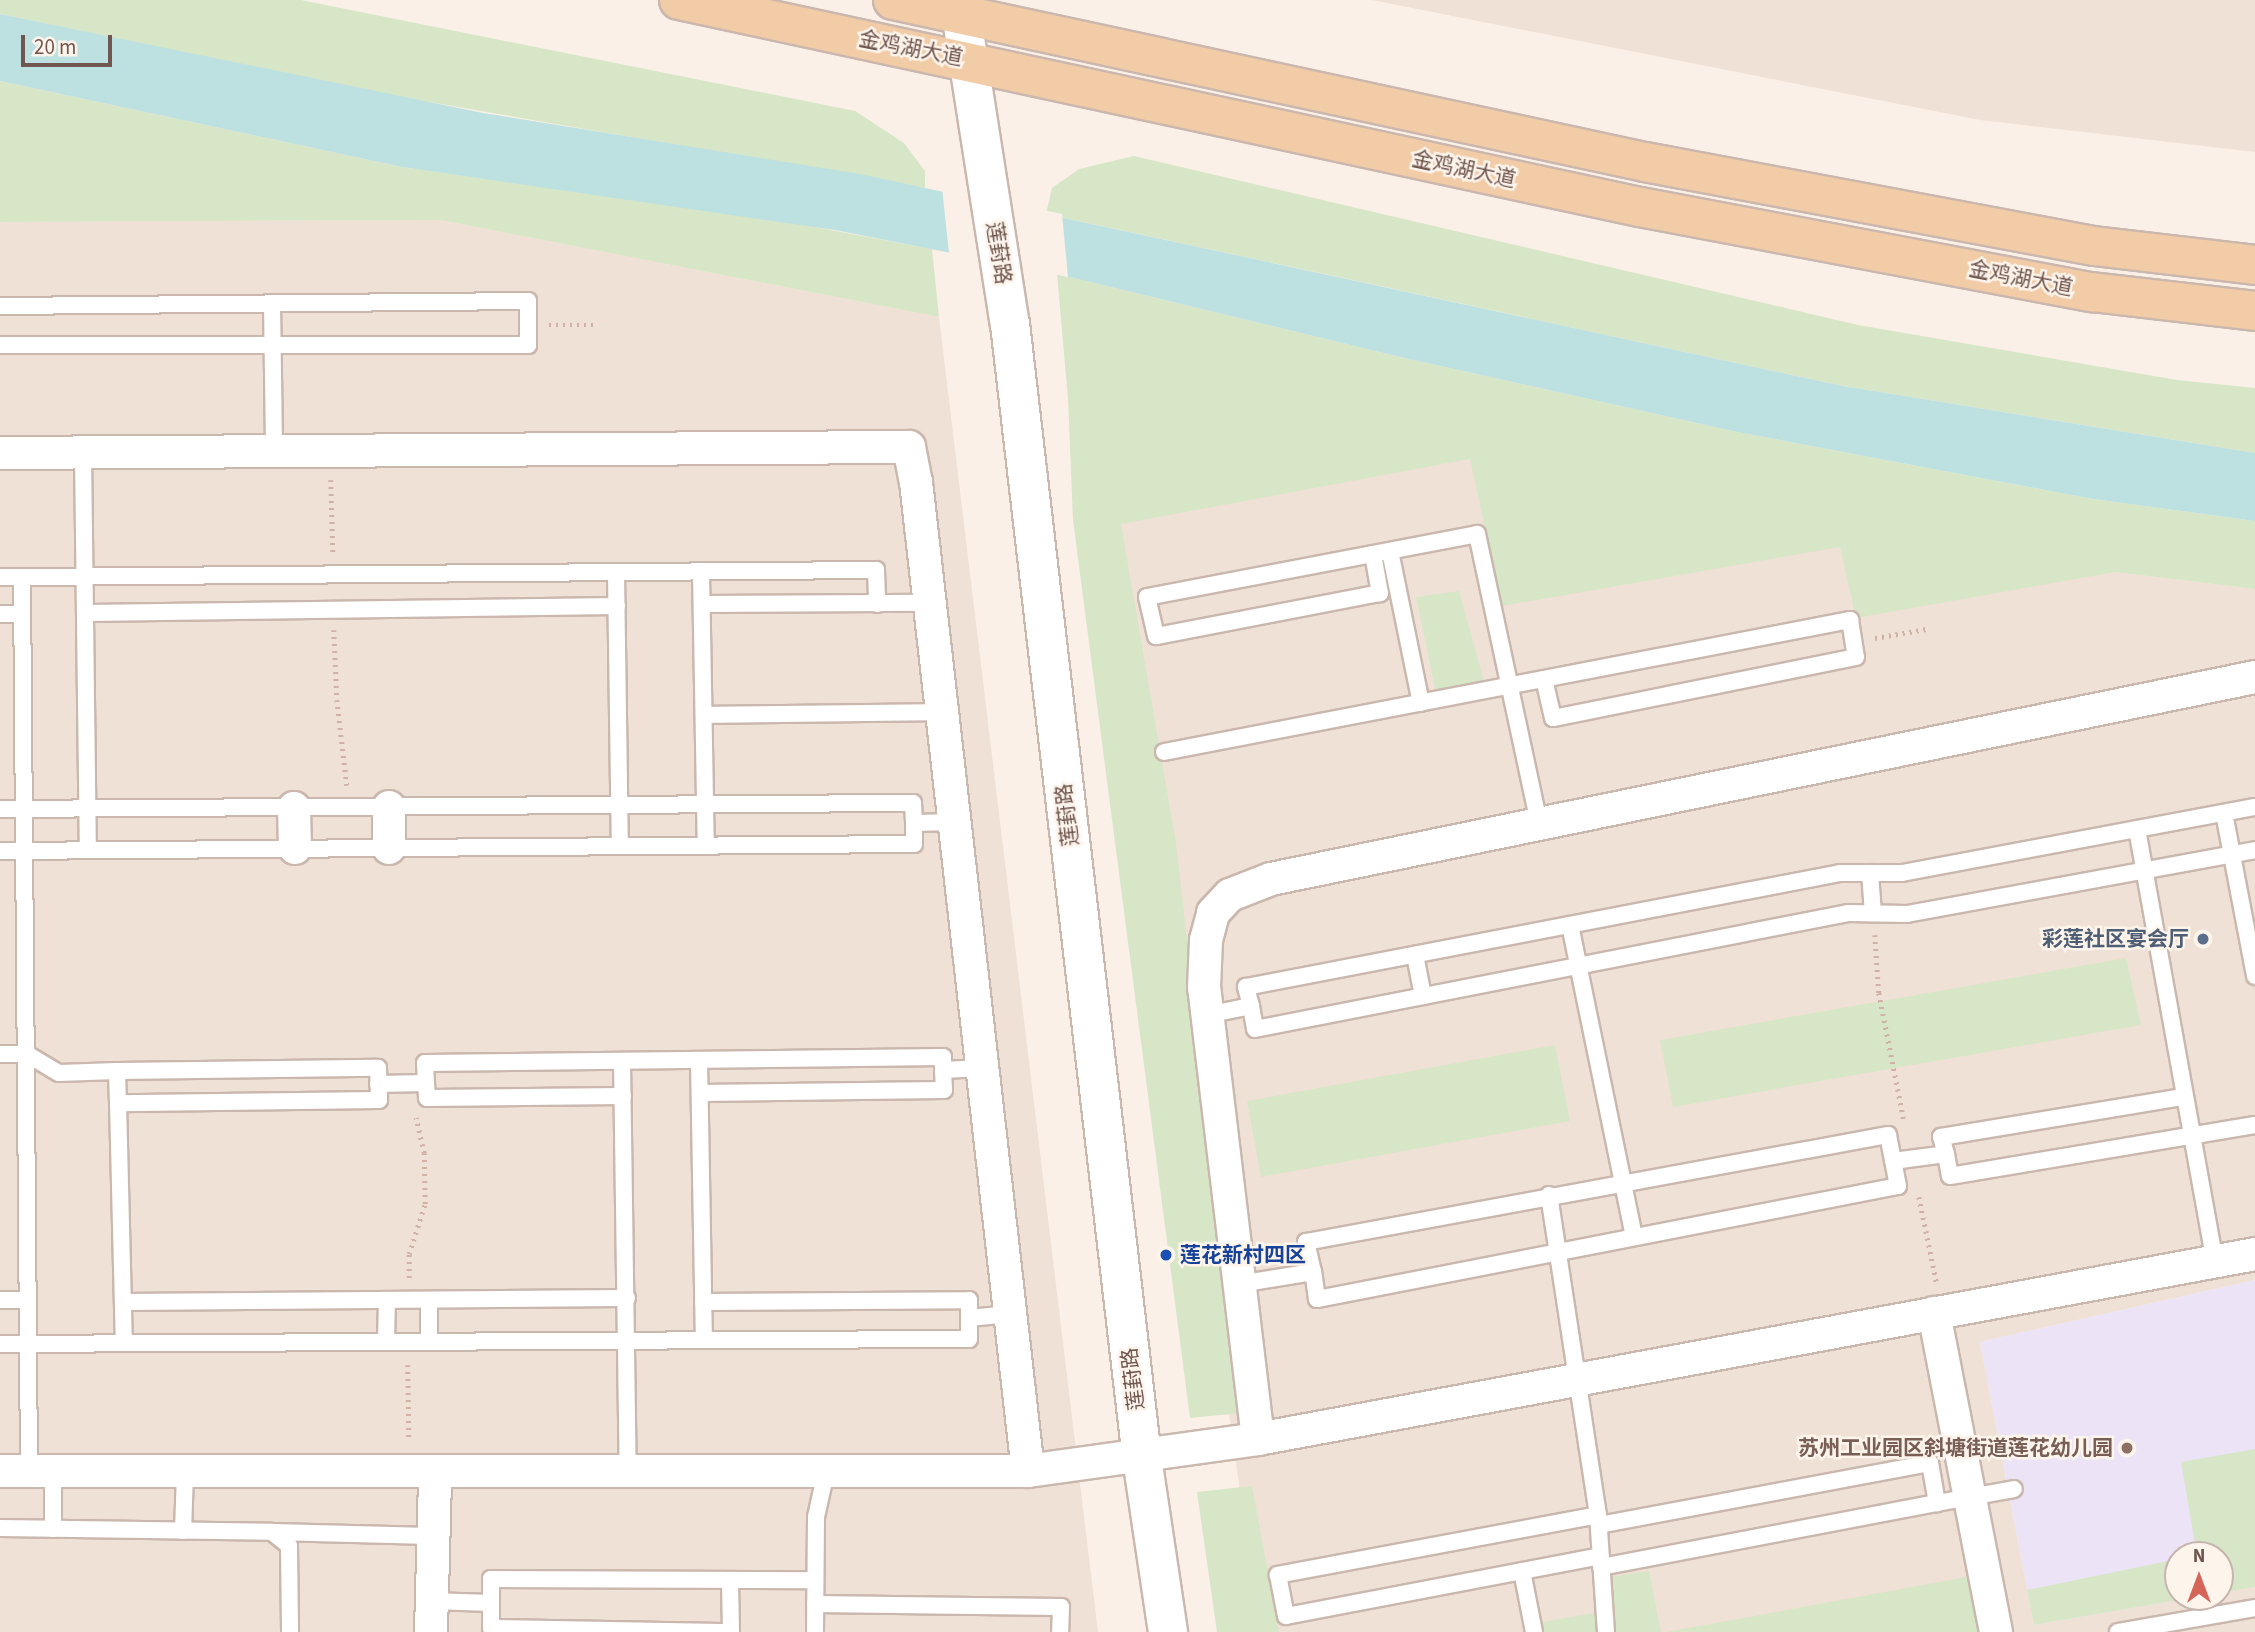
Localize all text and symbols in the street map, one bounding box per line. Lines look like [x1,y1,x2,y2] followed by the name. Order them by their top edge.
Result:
[24,21,116,65] scale bar
[857,26,965,70] street label: 金鸡湖大道
[34,32,76,62] text: 20 m
[1410,146,1518,192] street label: 金鸡湖大道
[982,220,1016,286] street label: 莲葑路
[1967,256,2075,300] street label: 金鸡湖大道
[1051,782,1083,848] street label: 莲葑路
[2042,926,2189,952] place label: 彩莲社区宴会厅
[2195,931,2211,947] marker: 彩莲社区宴会厅
[1180,1242,1306,1268] place label: 莲花新村四区
[1158,1247,1174,1263] marker: 莲花新村四区
[1117,1346,1149,1412] street label: 莲葑路
[1798,1435,2113,1461] place label: 苏州工业园区斜塘街道莲花幼儿园
[2119,1440,2135,1456] marker: 苏州工业园区斜塘街道莲花幼儿园
[2164,1541,2234,1611] north arrow
[2193,1543,2205,1570] text: N

